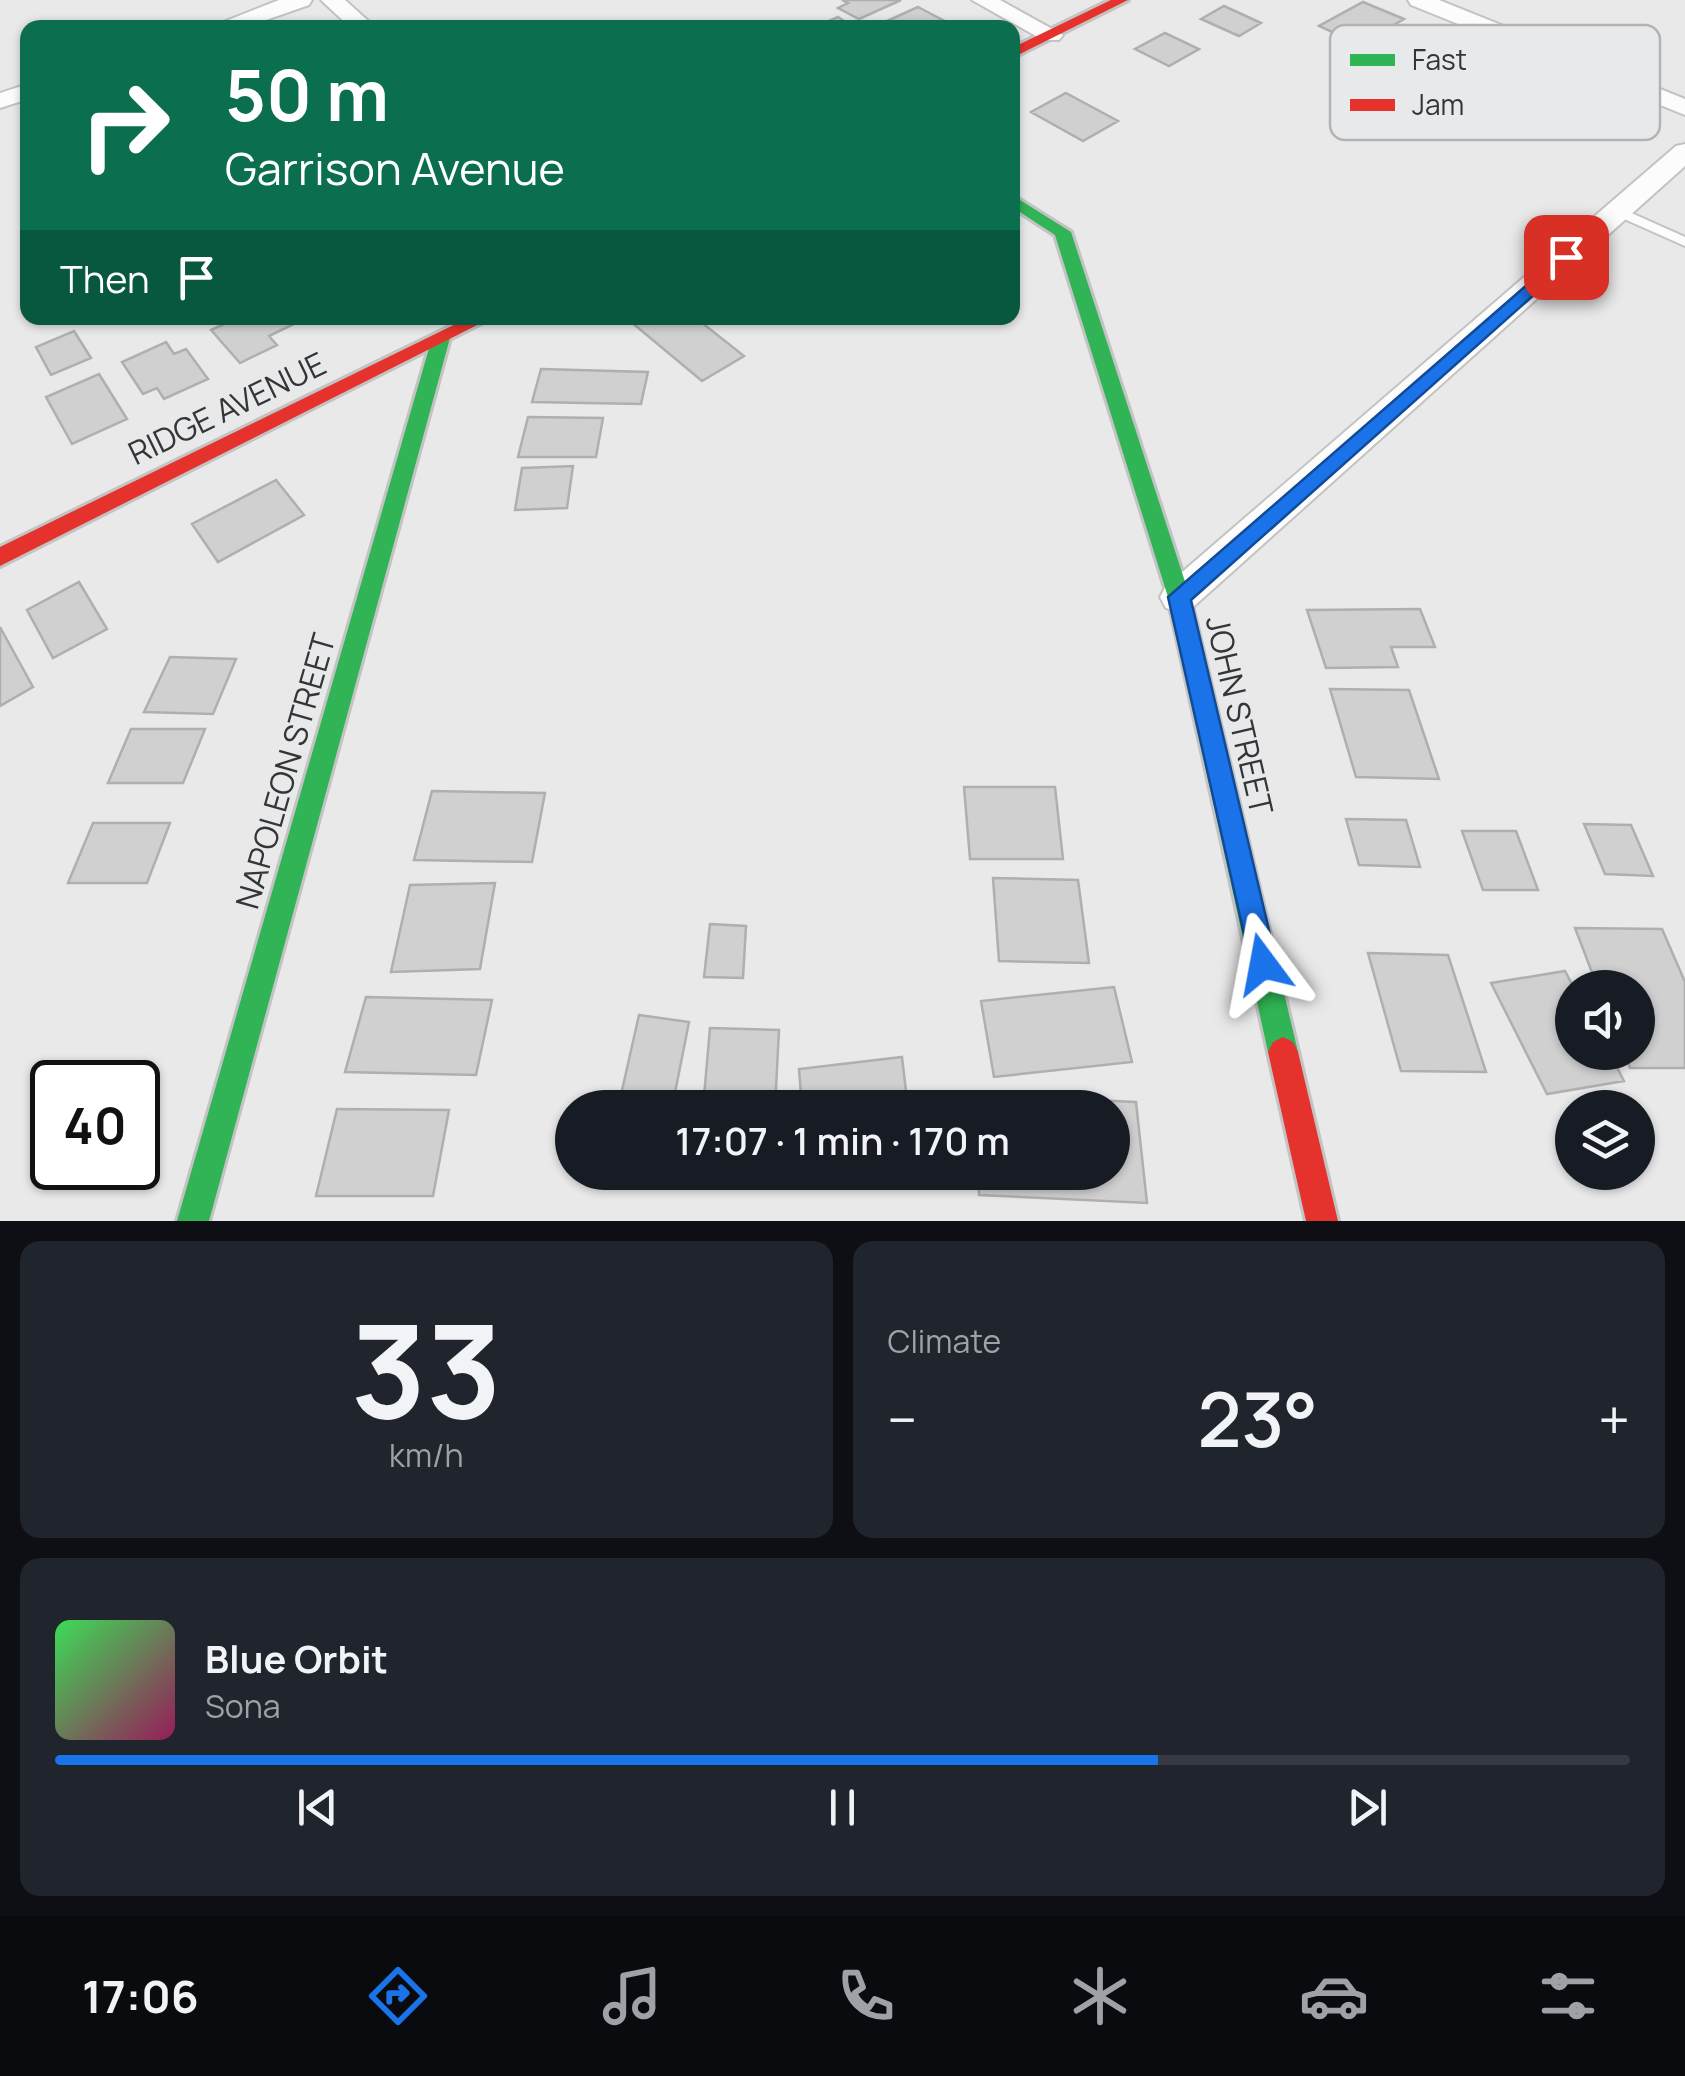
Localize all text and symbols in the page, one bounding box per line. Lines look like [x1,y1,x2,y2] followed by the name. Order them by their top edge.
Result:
[1330,25,1660,140] legend
[1412,40,1467,78] text: Fast
[225,46,389,142] text: 50 m
[60,60,190,190] icon: right
[1412,85,1464,123] text: Jam
[225,137,565,199] text: Garrison Avenue
[1524,215,1609,300] pin
[1539,230,1594,285] icon: arrive
[169,250,224,305] icon: arrive
[60,252,149,304] text: Then
[121,341,333,475] street label: RIDGE AVENUE
[1196,611,1284,819] street label: JOHN STREET
[225,628,345,914] street label: NAPOLEON STREET
[1211,912,1315,1016] position arrow
[1555,970,1655,1190] map controls
[1555,970,1655,1070] button: sound
[30,1060,160,1190] speed limit sign: 40
[1555,1090,1655,1190] button: layers
[675,1114,1010,1166] text: 17:07 · 1 min · 170 m
[351,1279,502,1457] text: 33
[888,1319,1001,1363] text: Climate
[1197,1367,1318,1470] text: 23°
[888,1381,917,1457] text: −
[1598,1381,1630,1457] text: +
[389,1433,463,1477] text: km/h
[205,1632,388,1684] text: Blue Orbit
[205,1684,280,1728] text: Sona
[290,1780,345,1835] icon: previous
[815,1780,870,1835] icon: pause
[1340,1780,1395,1835] icon: next
[363,1961,433,2031] icon: directions
[597,1961,667,2031] icon: music
[831,1961,901,2031] icon: phone
[1065,1961,1135,2031] icon: climate
[1299,1961,1369,2031] icon: car
[1533,1961,1603,2031] icon: filters
[82,1965,199,2027] text: 17:06

